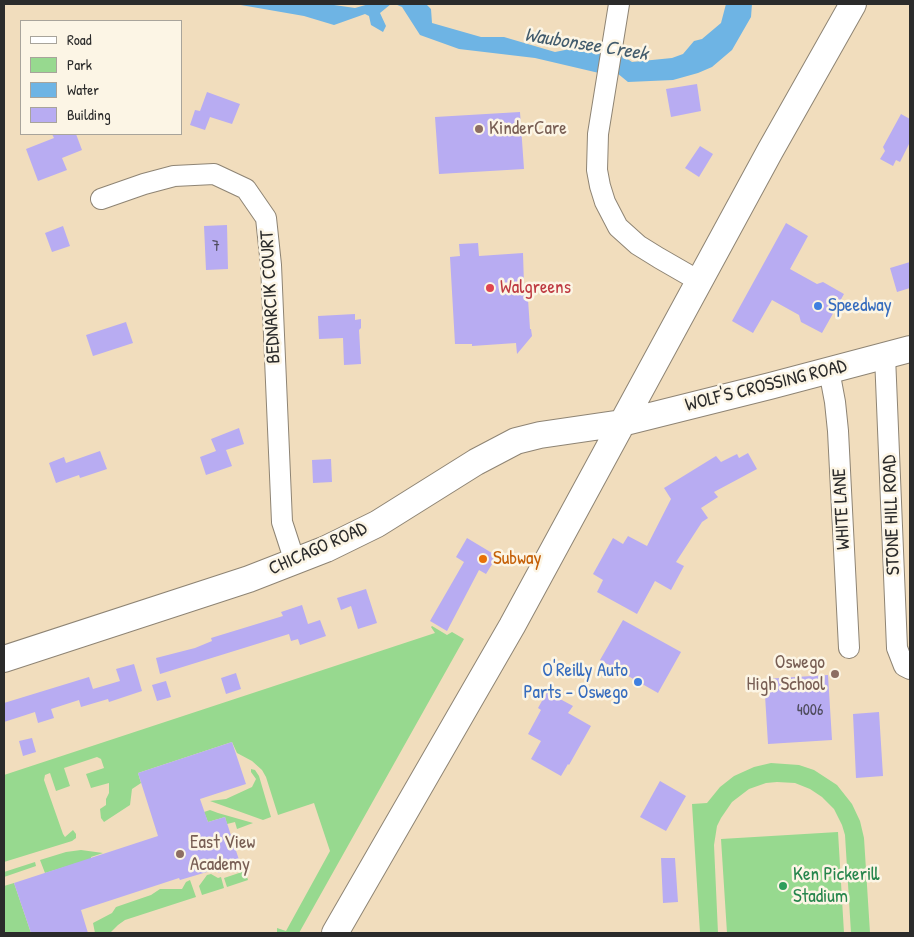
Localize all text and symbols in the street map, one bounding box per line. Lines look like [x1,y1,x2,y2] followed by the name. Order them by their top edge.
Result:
[20,20,182,135] legend
[523,23,649,67] water label: Waubonsee Creek
[67,29,92,50] text: Road
[67,54,92,75] text: Park
[67,79,99,100] text: Water
[67,104,111,125] text: Building
[489,118,567,140] place label: KinderCare
[473,123,485,135] marker: KinderCare
[256,230,286,364] street label: BEDNARCIK COURT
[212,237,220,257] house number: 7
[500,277,571,299] place label: Walgreens
[484,282,496,294] marker: Walgreens
[828,295,892,317] place label: Speedway
[812,300,824,312] marker: Speedway
[683,355,849,417] street label: WOLF'S CROSSING ROAD
[879,454,905,576] street label: STONE HILL ROAD
[828,468,856,550] street label: WHITE LANE
[265,517,371,581] street label: CHICAGO ROAD
[493,548,541,570] place label: Subway
[477,553,489,565] marker: Subway
[747,652,825,696] place label: Oswego High School
[523,660,628,704] place label: O'Reilly Auto Parts - Oswego
[829,668,841,680] marker: Oswego High School
[632,676,644,688] marker: O'Reilly Auto Parts - Oswego
[797,701,823,721] house number: 4006
[190,832,255,876] place label: East View Academy
[174,848,186,860] marker: East View Academy
[793,864,879,908] place label: Ken Pickerill Stadium
[777,880,789,892] marker: Ken Pickerill Stadium

